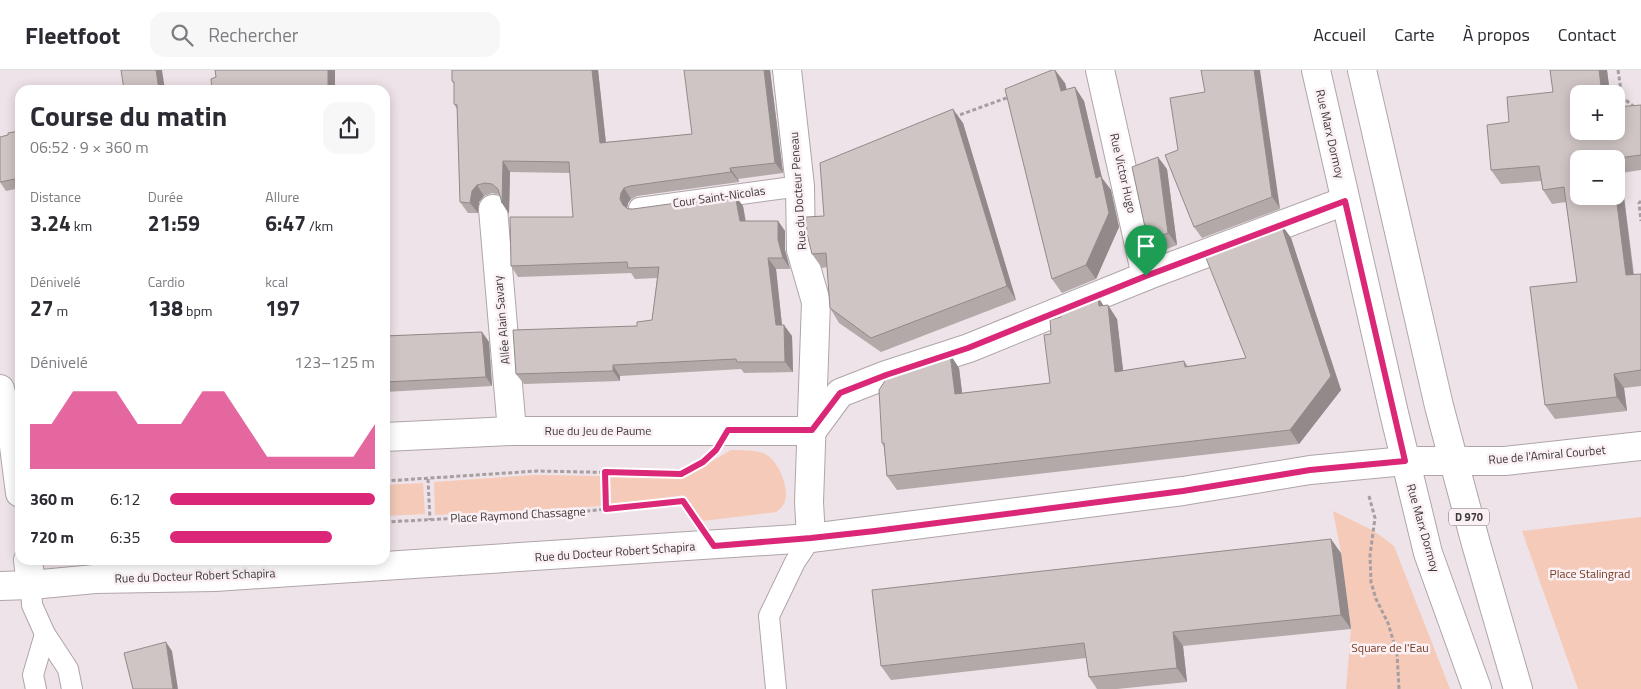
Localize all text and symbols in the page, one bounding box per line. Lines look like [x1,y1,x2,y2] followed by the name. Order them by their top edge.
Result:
[150,12,500,57] search box
[25,17,120,53] text: Fleetfoot
[208,20,298,49] text: Rechercher
[168,21,196,49] icon: search
[1313,21,1366,48] text: Accueil
[1394,21,1435,48] text: Carte
[1463,21,1530,48] text: À propos
[1558,21,1616,48] text: Contact
[1570,85,1625,205] map controls
[1570,85,1625,140] button: +
[1311,87,1350,181] street label: Rue Marx Dormoy
[30,94,227,137] text: Course du matin
[323,102,375,154] button: share
[784,131,811,251] street label: Rue du Docteur Peneau
[1105,131,1142,215] street label: Rue Victor Hugo
[30,135,149,159] text: 06:52 · 9 × 360 m
[1570,150,1625,205] button: −
[671,181,767,212] street label: Cour Saint-Nicolas
[30,186,81,207] text: Distance
[148,186,183,207] text: Durée
[265,186,299,207] text: Allure
[30,207,71,239] text: 3.24
[148,207,200,239] text: 21:59
[265,207,306,239] text: 6:47
[71,215,92,236] text: km
[306,215,333,236] text: /km
[1125,225,1167,276] pin
[1132,232,1160,260] icon: arrive
[30,271,81,292] text: Dénivelé
[148,271,185,292] text: Cardio
[265,271,288,292] text: kcal
[488,275,515,365] street label: Allée Alain Savary
[30,292,54,324] text: 27
[148,292,183,324] text: 138
[265,292,301,324] text: 197
[54,300,68,321] text: m
[183,300,212,321] text: bpm
[30,350,88,374] text: Dénivelé
[294,350,375,374] text: 123–125 m
[545,421,651,440] street label: Rue du Jeu de Paume
[1488,440,1607,469] street label: Rue de l'Amiral Courbet
[1402,481,1445,574] street label: Rue Marx Dormoy
[30,487,74,511] text: 360 m
[110,487,140,511] text: 6:12
[450,501,586,528] street label: Place Raymond Chassagne
[1449,508,1489,526] road number: D 970
[30,525,74,549] text: 720 m
[110,525,140,549] text: 6:35
[534,536,696,567] street label: Rue du Docteur Robert Schapira
[114,563,276,588] street label: Rue du Docteur Robert Schapira
[1550,564,1630,583] park label: Place Stalingrad
[1351,638,1429,657] park label: Square de l'Eau

